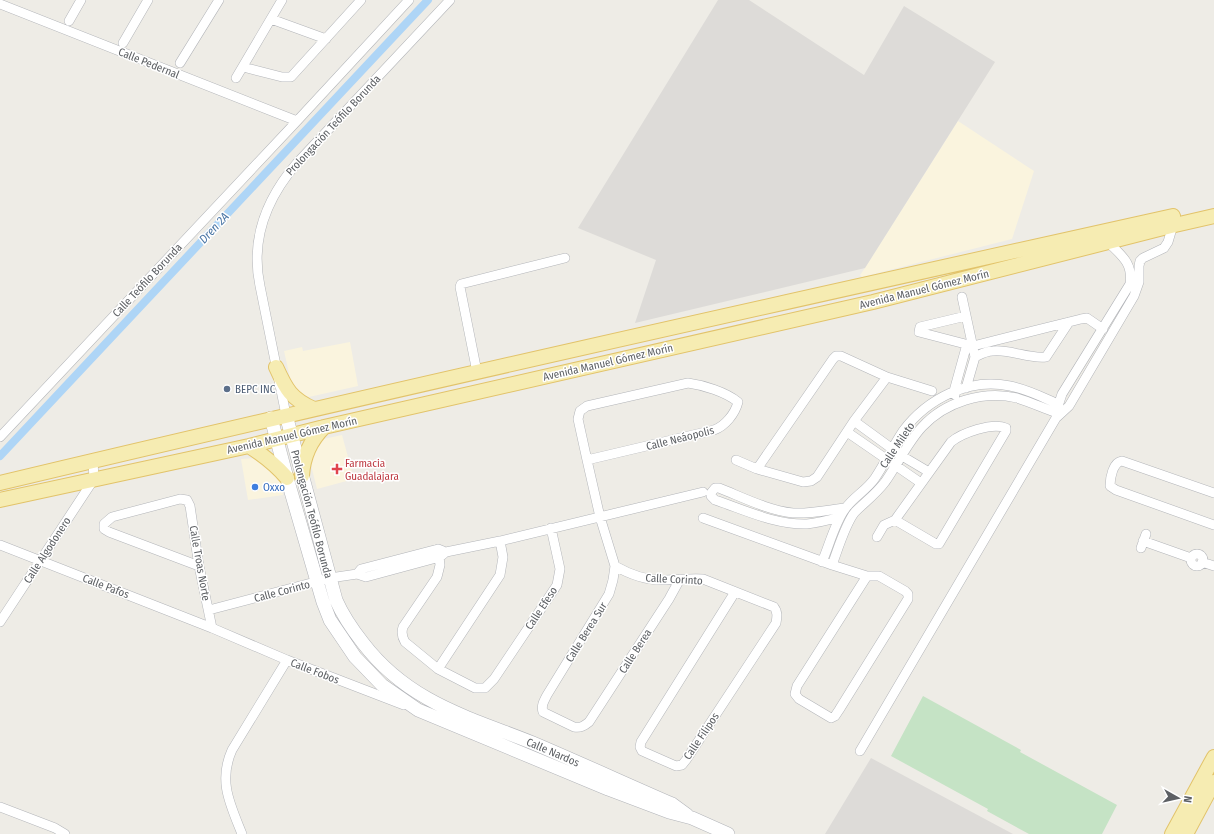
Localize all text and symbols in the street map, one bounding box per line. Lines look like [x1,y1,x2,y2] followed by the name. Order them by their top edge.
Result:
[116,45,181,82] street label: Calle Pedernal
[283,72,383,178] street label: Prolongación Teófilo Borunda
[196,210,232,246] water label: Dren 2A
[110,241,185,320] street label: Calle Teófilo Borunda
[858,267,990,312] street label: Avenida Manuel Gómez Morín
[542,341,674,384] street label: Avenida Manuel Gómez Morín
[235,383,276,396] place label: BEPC INC
[222,384,232,394] marker: BEPC INC
[226,414,358,457] street label: Avenida Manuel Gómez Morín
[877,420,918,471] street label: Calle Mileto
[645,424,716,453] street label: Calle Neáopolis
[288,448,335,580] street label: Prolongación Teófilo Borunda
[345,457,399,483] place label: Farmacia Guadalajara
[332,464,342,474] marker: Farmacia Guadalajara
[263,481,285,494] place label: Oxxo
[250,482,260,492] marker: Oxxo
[21,515,74,586] street label: Calle Algodonero
[186,524,213,602] street label: Calle Troas Norte
[81,572,131,601] street label: Calle Pafos
[645,572,703,588] street label: Calle Corinto
[253,578,312,605] street label: Calle Corinto
[523,584,560,632] street label: Calle Efeso
[563,600,610,664] street label: Calle Berea Sur
[616,627,655,676] street label: Calle Berea
[289,656,341,687] street label: Calle Fobos
[681,710,722,762] street label: Calle Filipos
[524,735,582,770] street label: Calle Nardos
[1158,778,1198,818] north arrow
[1181,795,1194,803] text: N

